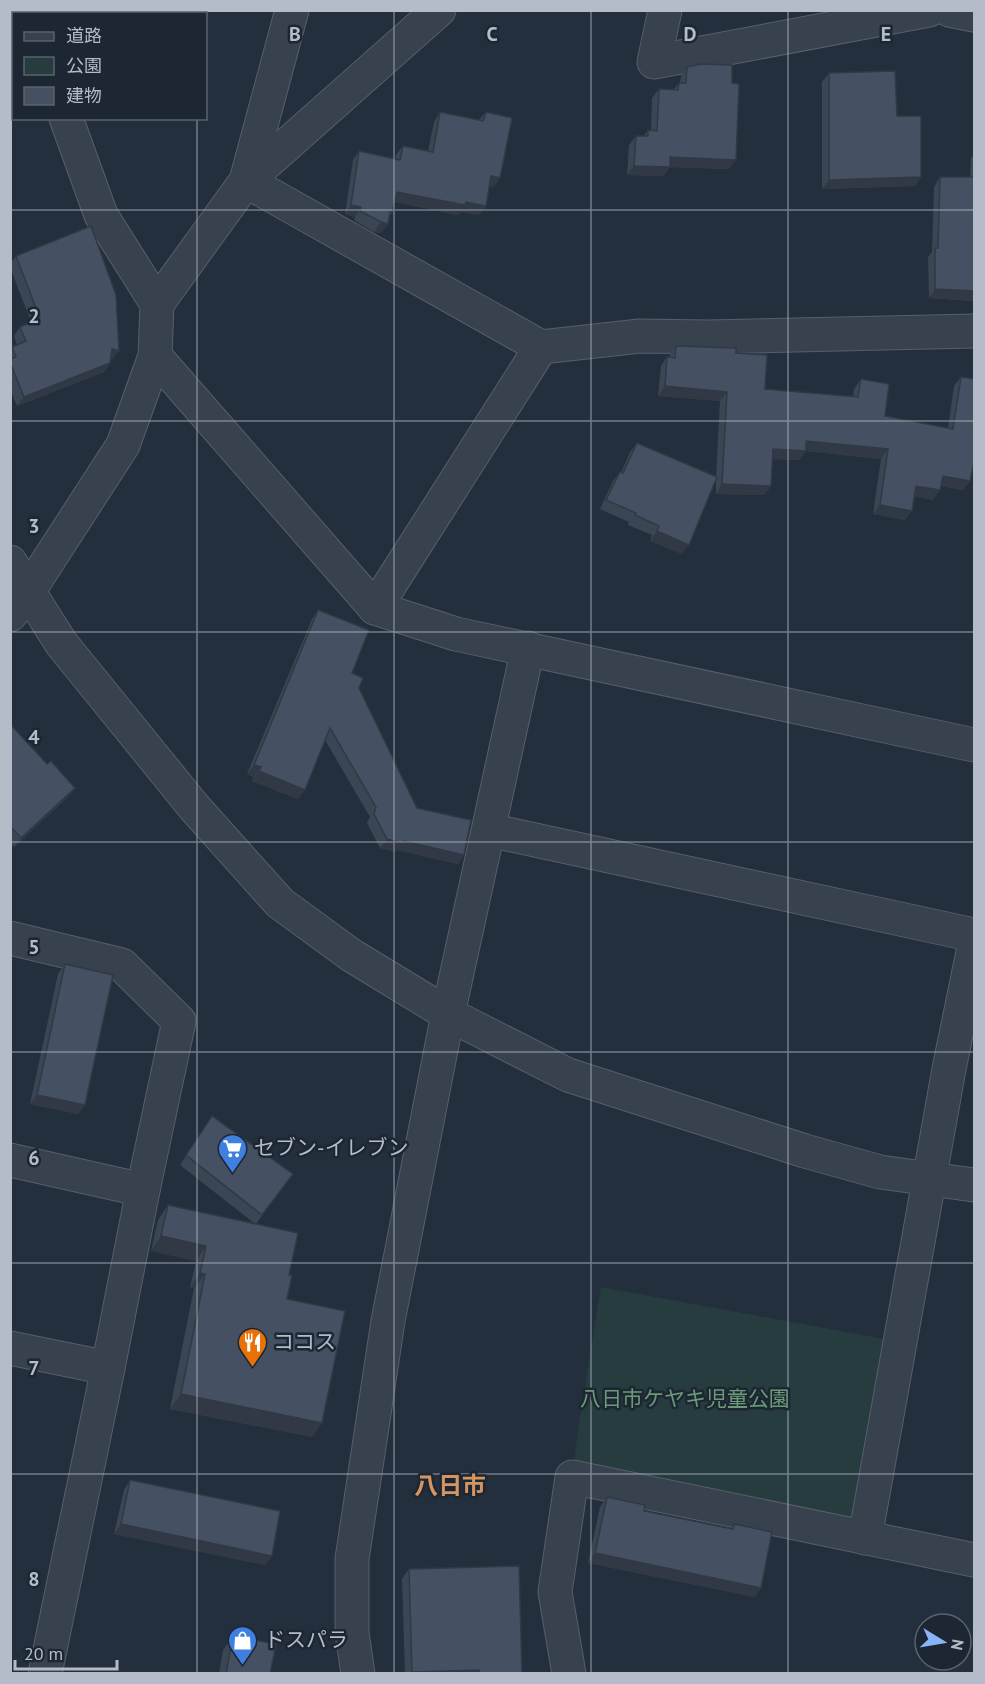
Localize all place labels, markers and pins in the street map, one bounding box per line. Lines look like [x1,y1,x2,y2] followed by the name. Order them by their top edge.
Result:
[217,1132,249,1174] supermarket icon: セブン-イレブン
[254,1134,409,1161] place label: セブン-イレブン
[236,1326,268,1368] restaurant icon: ココス
[273,1328,336,1355] place label: ココス
[227,1624,259,1666] shop icon: ドスパラ
[264,1626,348,1653] place label: ドスパラ

